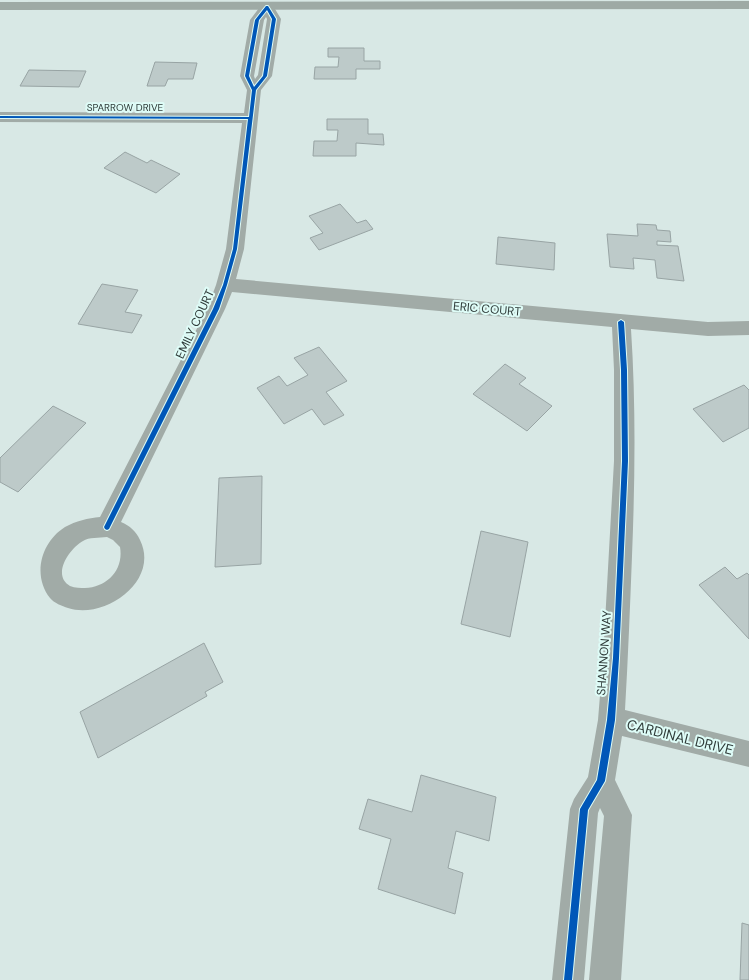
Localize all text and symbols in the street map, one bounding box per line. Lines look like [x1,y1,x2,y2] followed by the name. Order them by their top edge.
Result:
[87,101,164,114] street label: SPARROW DRIVE
[172,287,218,361] street label: EMILY COURT
[452,298,522,320] street label: ERIC COURT
[593,610,615,696] street label: SHANNON WAY
[625,715,735,759] street label: CARDINAL DRIVE

